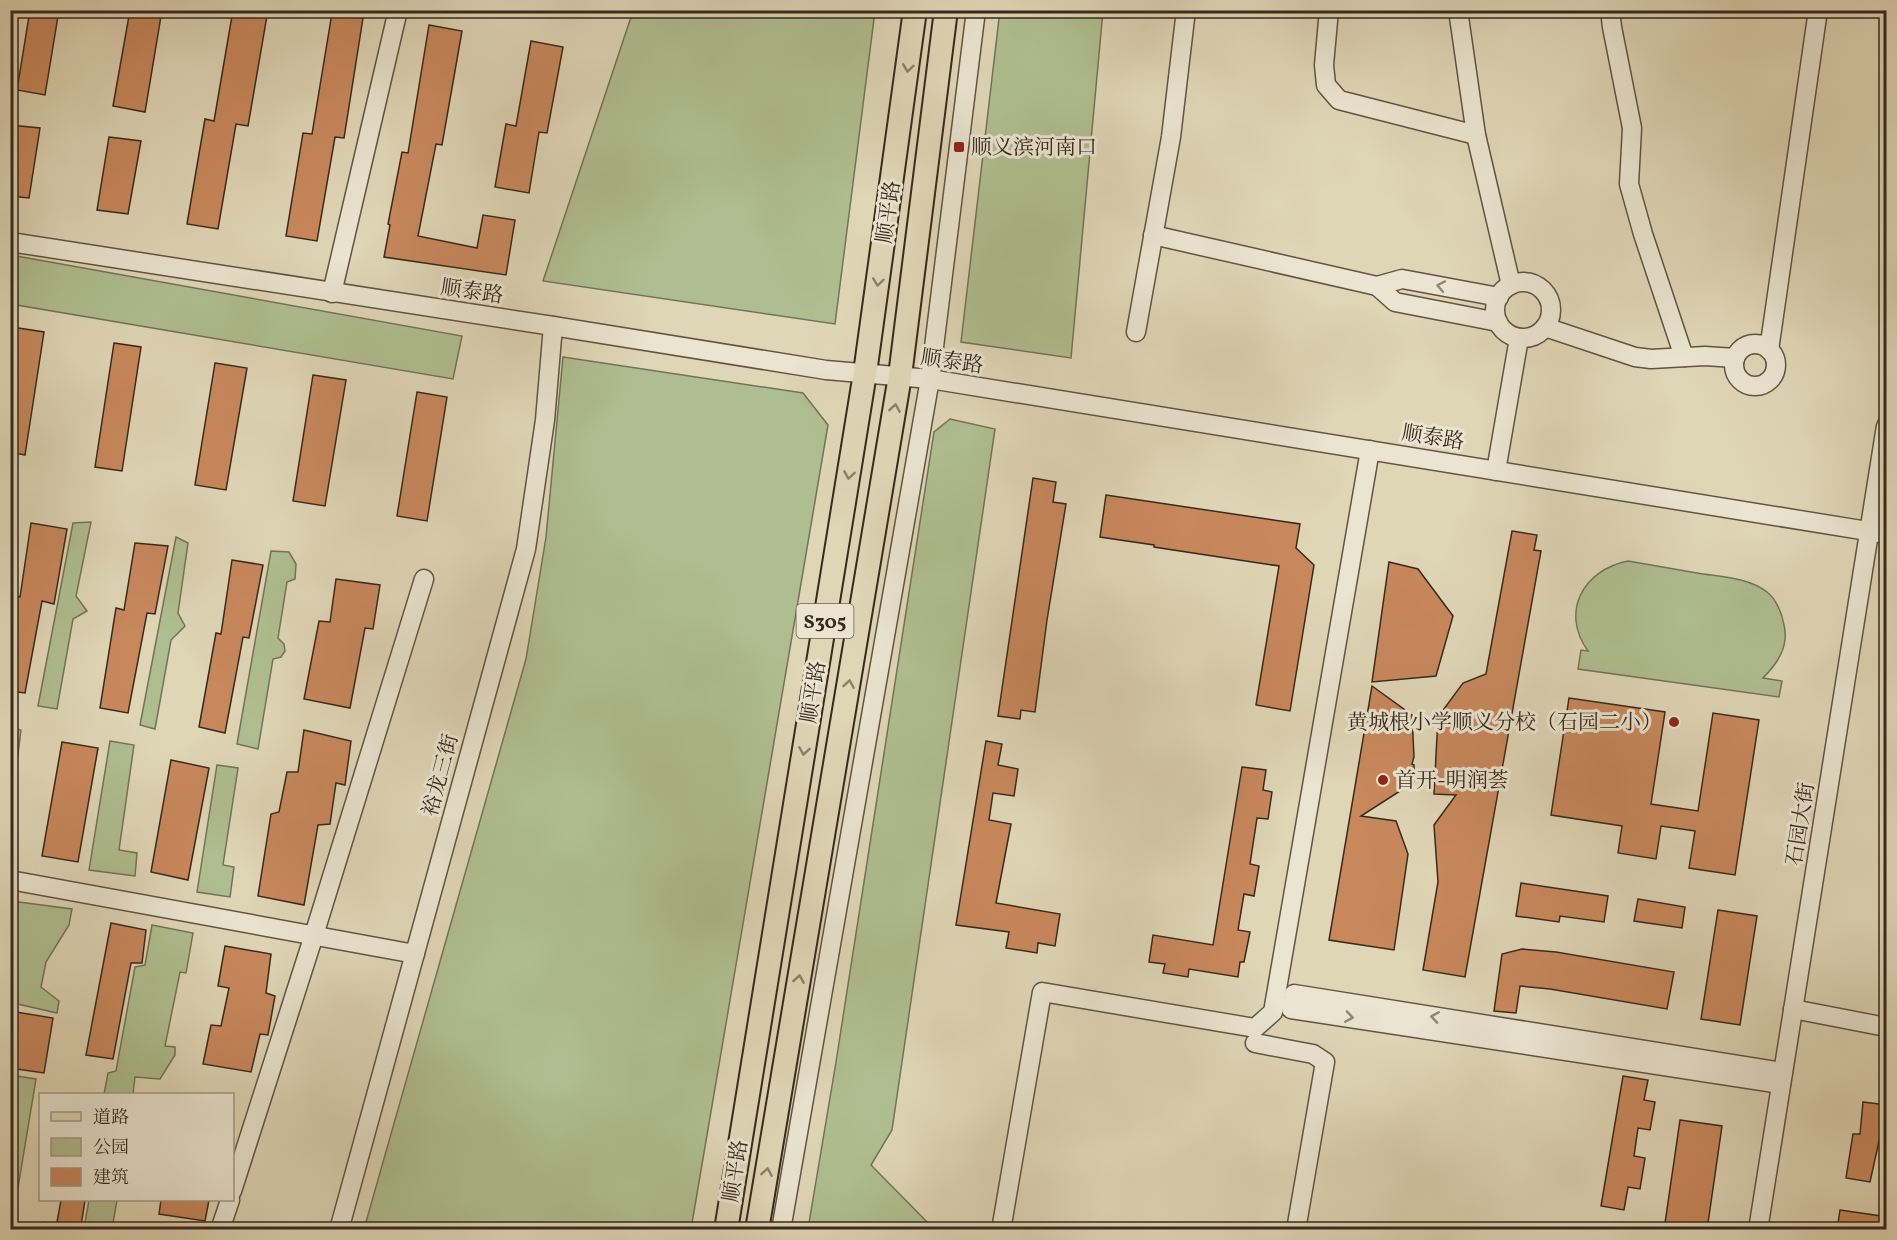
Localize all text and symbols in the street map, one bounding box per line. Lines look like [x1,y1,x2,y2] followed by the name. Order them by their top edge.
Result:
[902,64,914,73] one-way arrow
[971,134,1097,163] place label: 顺义滨河南口
[952,140,966,154] marker: 顺义滨河南口
[871,179,908,245] street label: 顺平路
[439,274,505,311] street label: 顺泰路
[873,278,885,287] one-way arrow
[1436,281,1446,293] one-way arrow
[919,344,985,381] street label: 顺泰路
[888,404,900,413] one-way arrow
[1399,419,1466,458] street label: 顺泰路
[843,471,855,480] one-way arrow
[796,604,854,638] road number: S305
[795,659,834,726] street label: 顺平路
[842,679,854,688] one-way arrow
[1347,709,1662,738] place label: 黄城根小学顺义分校（石园二小）
[1667,715,1681,729] marker: 黄城根小学顺义分校（石园二小）
[417,731,466,820] street label: 裕龙三街
[798,746,810,755] one-way arrow
[1395,767,1509,796] place label: 首开-明润荟
[1376,773,1390,787] marker: 首开-明润荟
[1781,780,1822,868] street label: 石园大街
[792,975,805,985] one-way arrow
[1344,1011,1354,1023] one-way arrow
[1430,1011,1440,1024] one-way arrow
[39,1093,234,1201] legend
[93,1106,129,1131] text: 道路
[93,1136,129,1161] text: 公园
[717,1138,756,1205] street label: 顺平路
[93,1166,129,1191] text: 建筑
[760,1167,773,1177] one-way arrow

